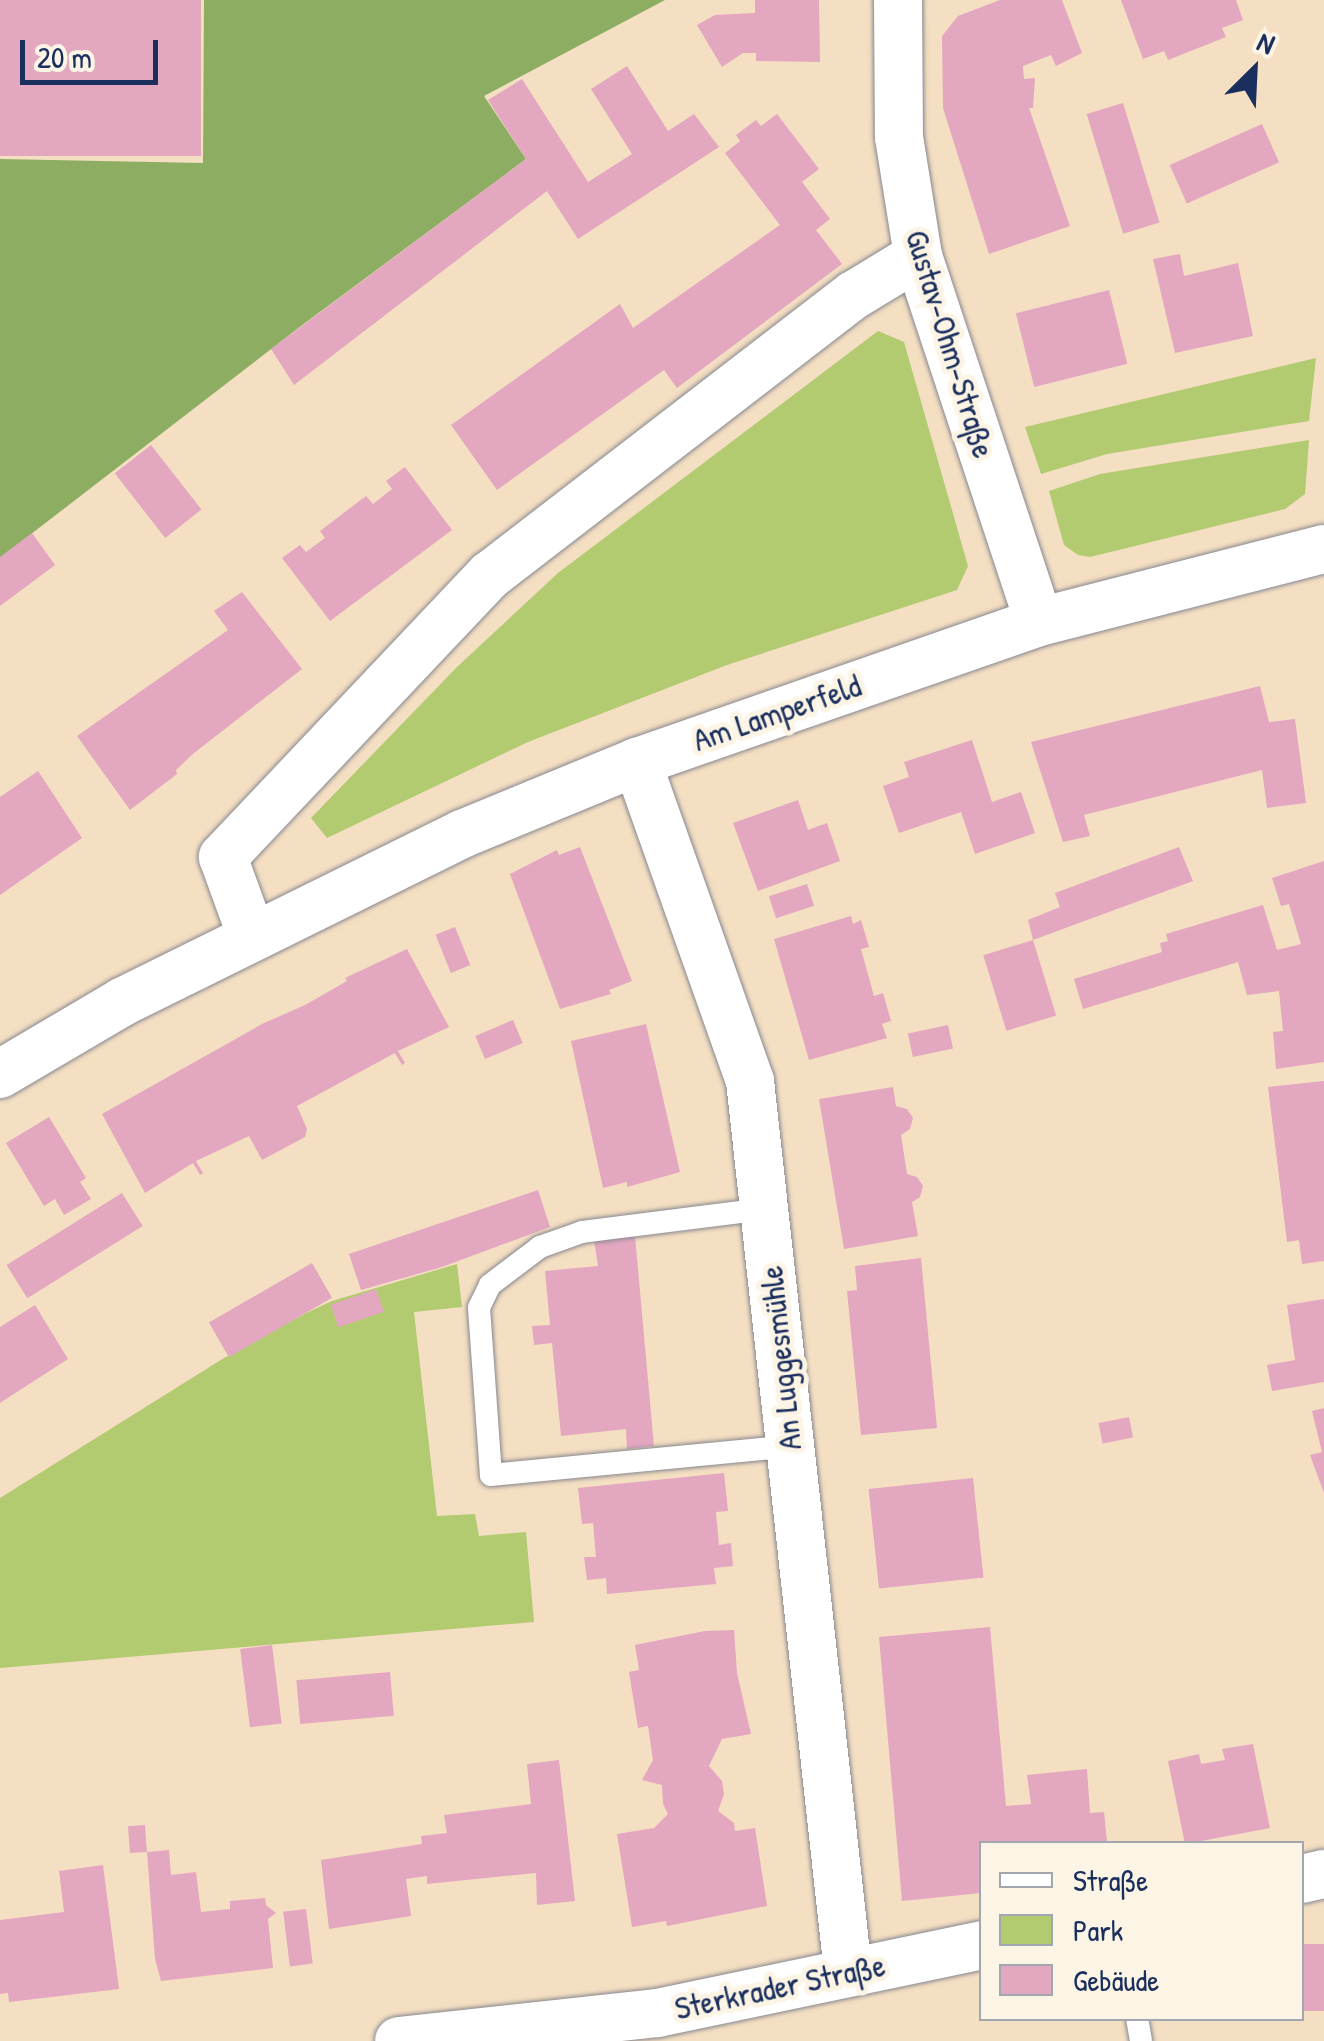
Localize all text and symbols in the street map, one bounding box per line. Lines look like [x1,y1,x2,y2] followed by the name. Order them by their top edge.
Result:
[25,20,162,82] scale bar
[1204,20,1304,120] north arrow
[1252,22,1281,63] text: N
[37,37,92,77] text: 20 m
[897,226,1003,462] street label: Gustav-Ohm-Straße
[688,666,866,760] street label: Am Lamperfeld
[752,1264,810,1452] street label: An Luggesmühle
[979,1841,1304,2021] legend
[1073,1860,1148,1900] text: Straße
[1073,1910,1123,1950] text: Park
[671,1946,889,2028] street label: Sterkrader Straße
[1073,1960,1159,2000] text: Gebäude

